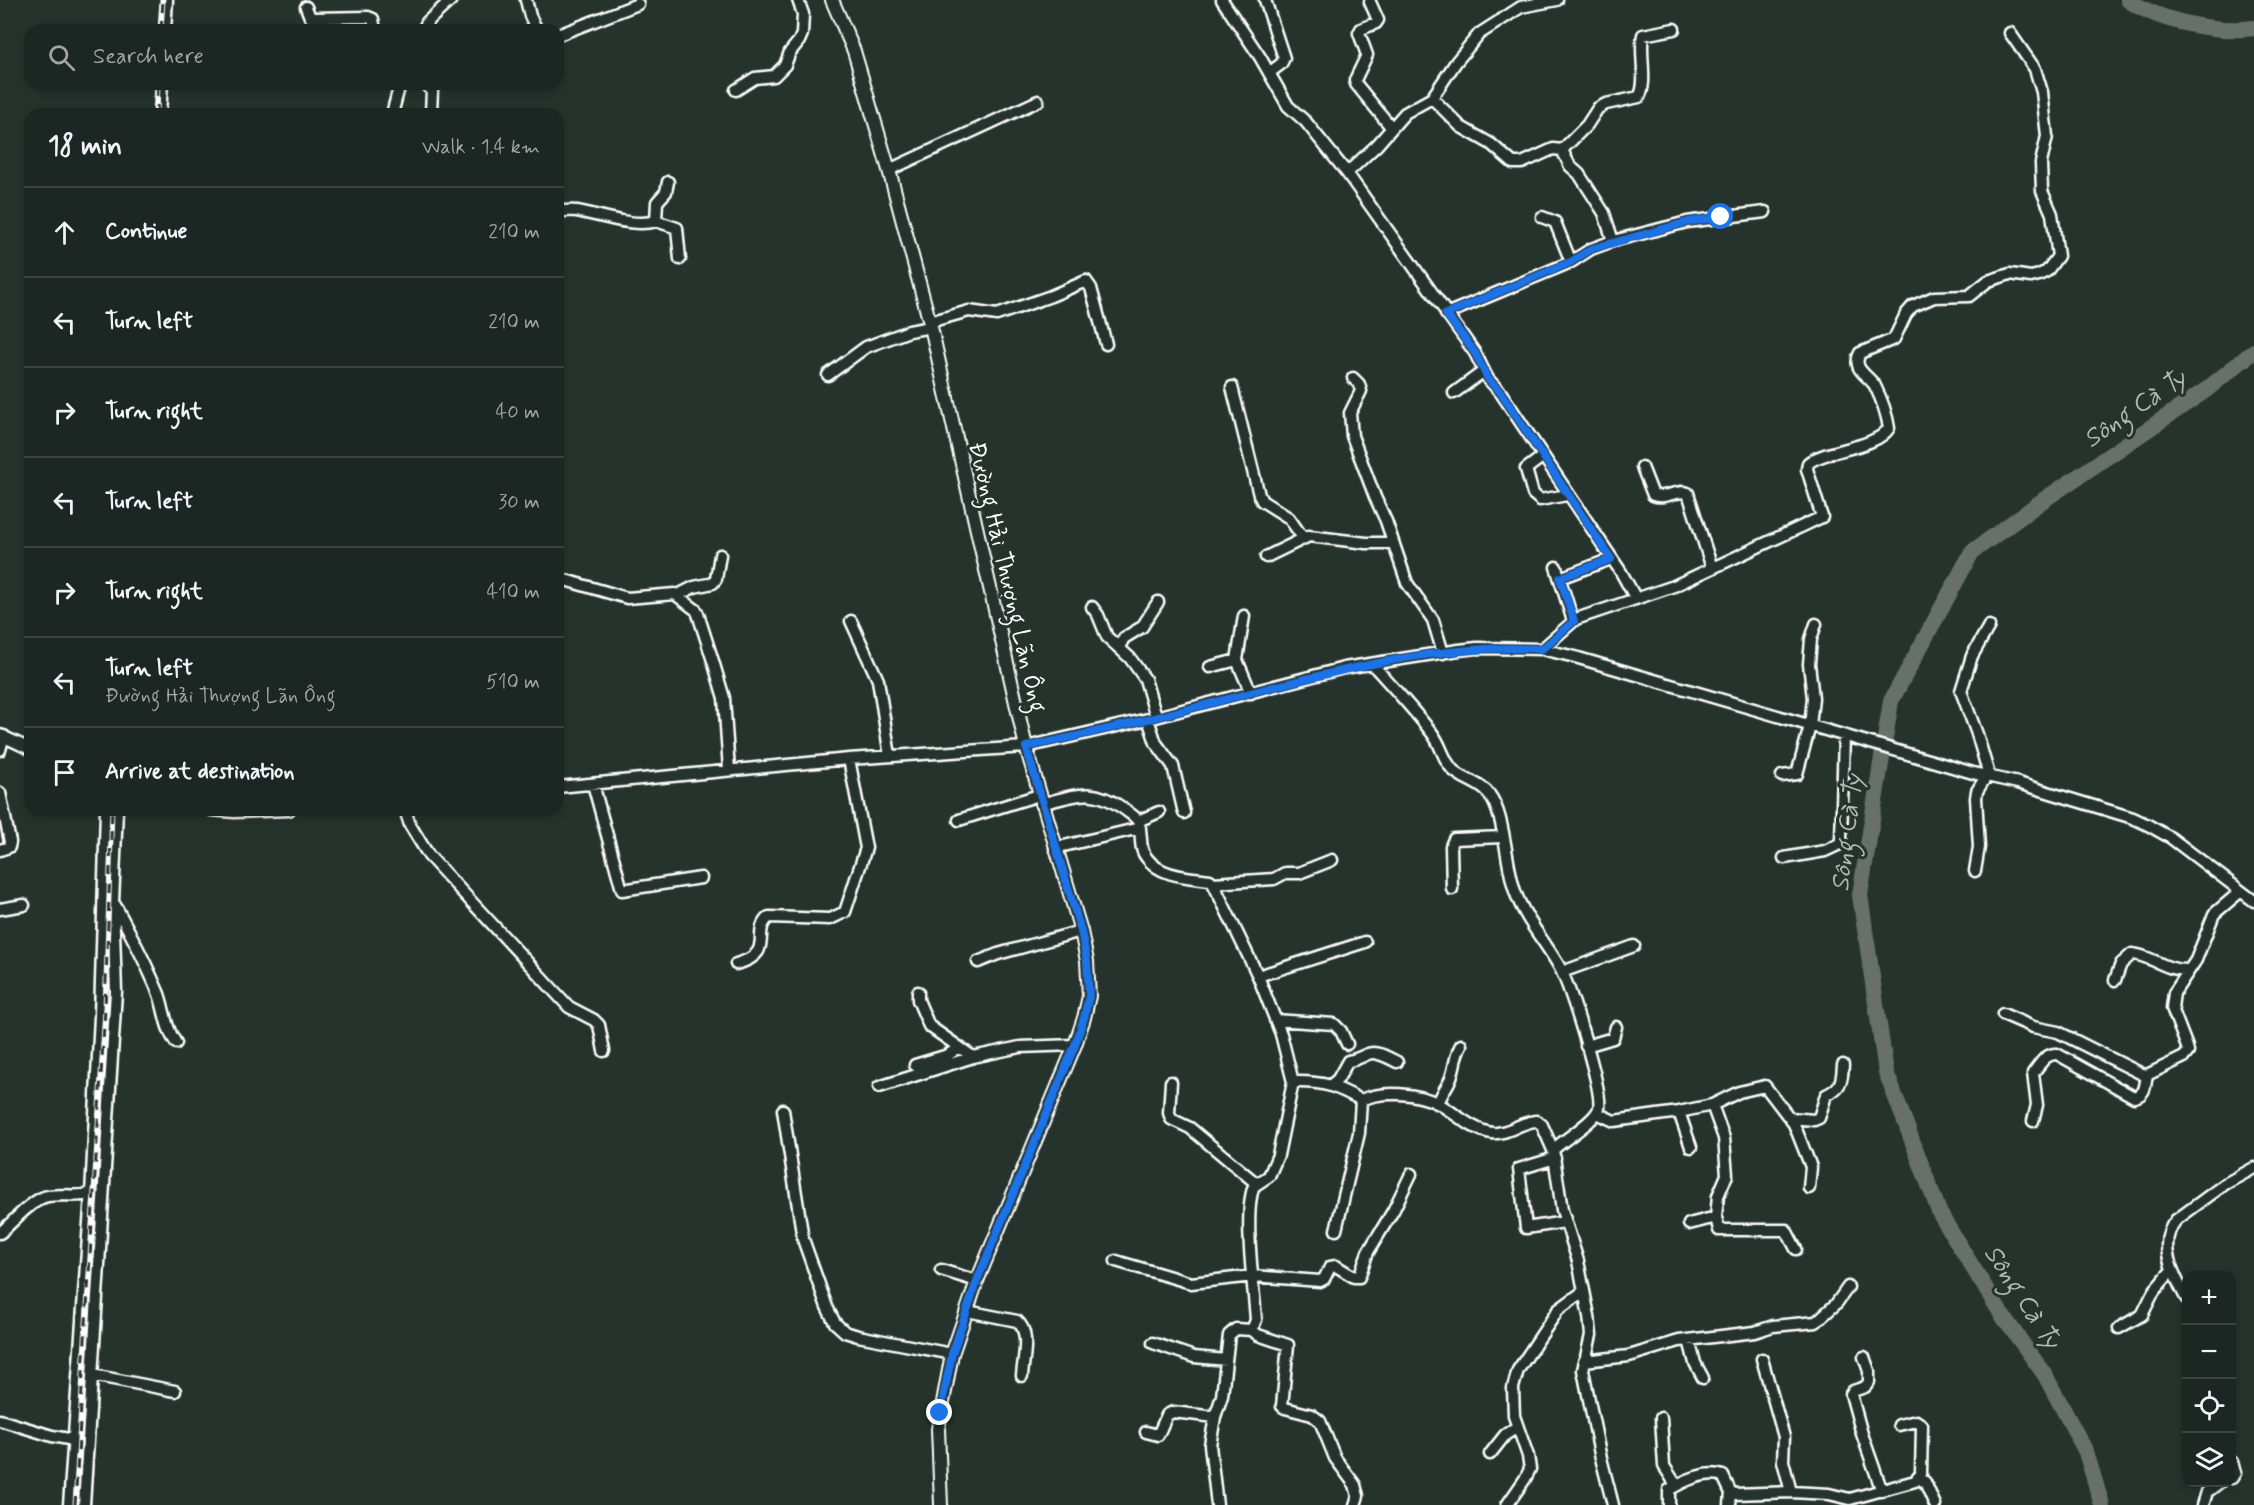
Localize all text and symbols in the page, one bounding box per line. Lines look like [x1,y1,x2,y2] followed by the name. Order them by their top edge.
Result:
[24,24,564,90] search box
[45,41,78,74] icon: search
[93,43,204,71] text: Search here
[48,130,122,164] text: 18 min
[422,134,540,161] text: Walk · 1.4 km
[1707,203,1733,229] route start
[48,216,81,249] icon: ahead
[105,218,187,246] text: Continue
[488,219,540,246] text: 210 m
[48,306,81,339] icon: left
[105,308,193,336] text: Turn left
[488,309,540,336] text: 210 m
[2077,362,2196,459] water label: Sông Cà Ty
[48,396,81,429] icon: right
[105,398,203,426] text: Turn right
[496,399,540,426] text: 40 m
[957,439,1053,716] street label: Đường Hải Thượng Lãn Ông
[48,486,81,519] icon: left
[105,488,193,516] text: Turn left
[498,489,540,516] text: 30 m
[48,576,81,609] icon: right
[105,578,203,606] text: Turn right
[486,579,540,606] text: 410 m
[105,655,193,683] text: Turn left
[48,666,81,699] icon: left
[486,669,540,696] text: 510 m
[105,683,336,710] text: Đường Hải Thượng Lãn Ông
[48,756,81,789] icon: arrive
[105,758,295,786] text: Arrive at destination
[1824,771,1875,894] water label: Sông Cà Ty
[1973,1239,2068,1359] water label: Sông Cà Ty
[2182,1271,2236,1487] map controls
[2182,1271,2236,1325] button: +
[2182,1325,2236,1379] button: −
[2182,1379,2236,1433] button: locate
[926,1399,952,1425] route end
[2182,1433,2236,1487] button: layers

